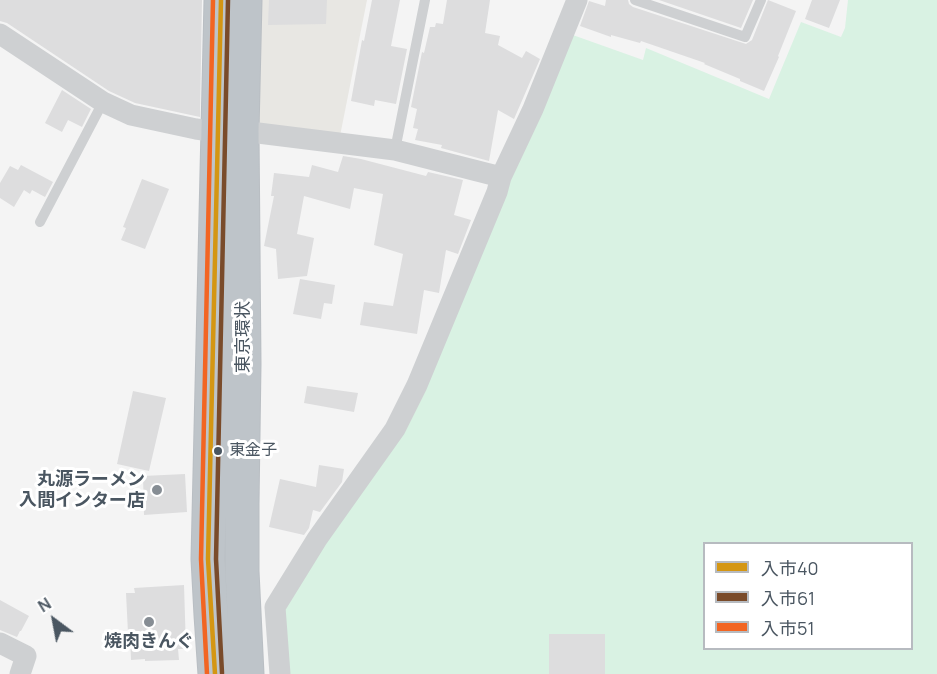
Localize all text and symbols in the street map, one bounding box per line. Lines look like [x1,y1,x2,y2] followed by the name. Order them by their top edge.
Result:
[233,301,255,373] street label: 東京環状
[229,441,277,461] place label: 東金子
[212,445,224,457] marker: 東金子
[19,469,145,512] place label: 丸源ラーメン 入間インター店
[150,483,164,497] marker: 丸源ラーメン 入間インター店
[703,542,913,650] legend
[761,556,819,580] text: 入市40
[761,586,815,610] text: 入市61
[24,590,84,650] north arrow
[34,592,55,617] text: N
[142,615,156,629] marker: 焼肉きんぐ
[761,616,814,640] text: 入市51
[104,631,194,653] place label: 焼肉きんぐ

